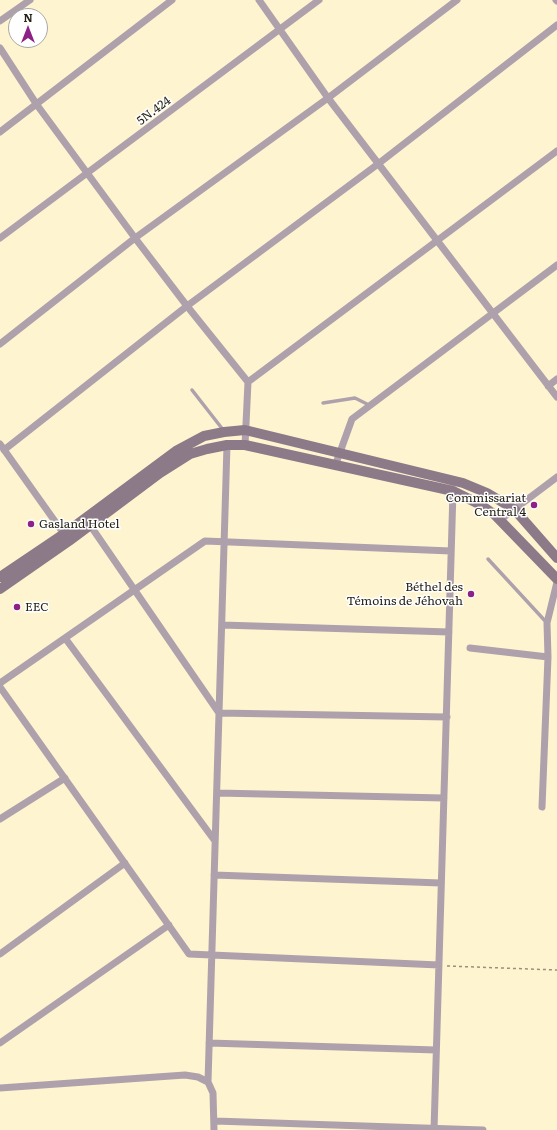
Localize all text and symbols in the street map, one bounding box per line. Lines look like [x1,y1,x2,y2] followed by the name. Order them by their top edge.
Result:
[8,8,48,48] north arrow
[23,9,33,25] text: N
[134,94,174,128] street label: 5N.424
[446,491,526,519] place label: Commissariat Central 4
[529,500,539,510] marker: Commissariat Central 4
[39,517,119,531] place label: Gasland Hotel
[26,519,36,529] marker: Gasland Hotel
[346,580,463,608] place label: Béthel des Témoins de Jéhovah
[466,589,476,599] marker: Béthel des Témoins de Jéhovah
[25,600,49,614] place label: EEC
[12,602,22,612] marker: EEC

